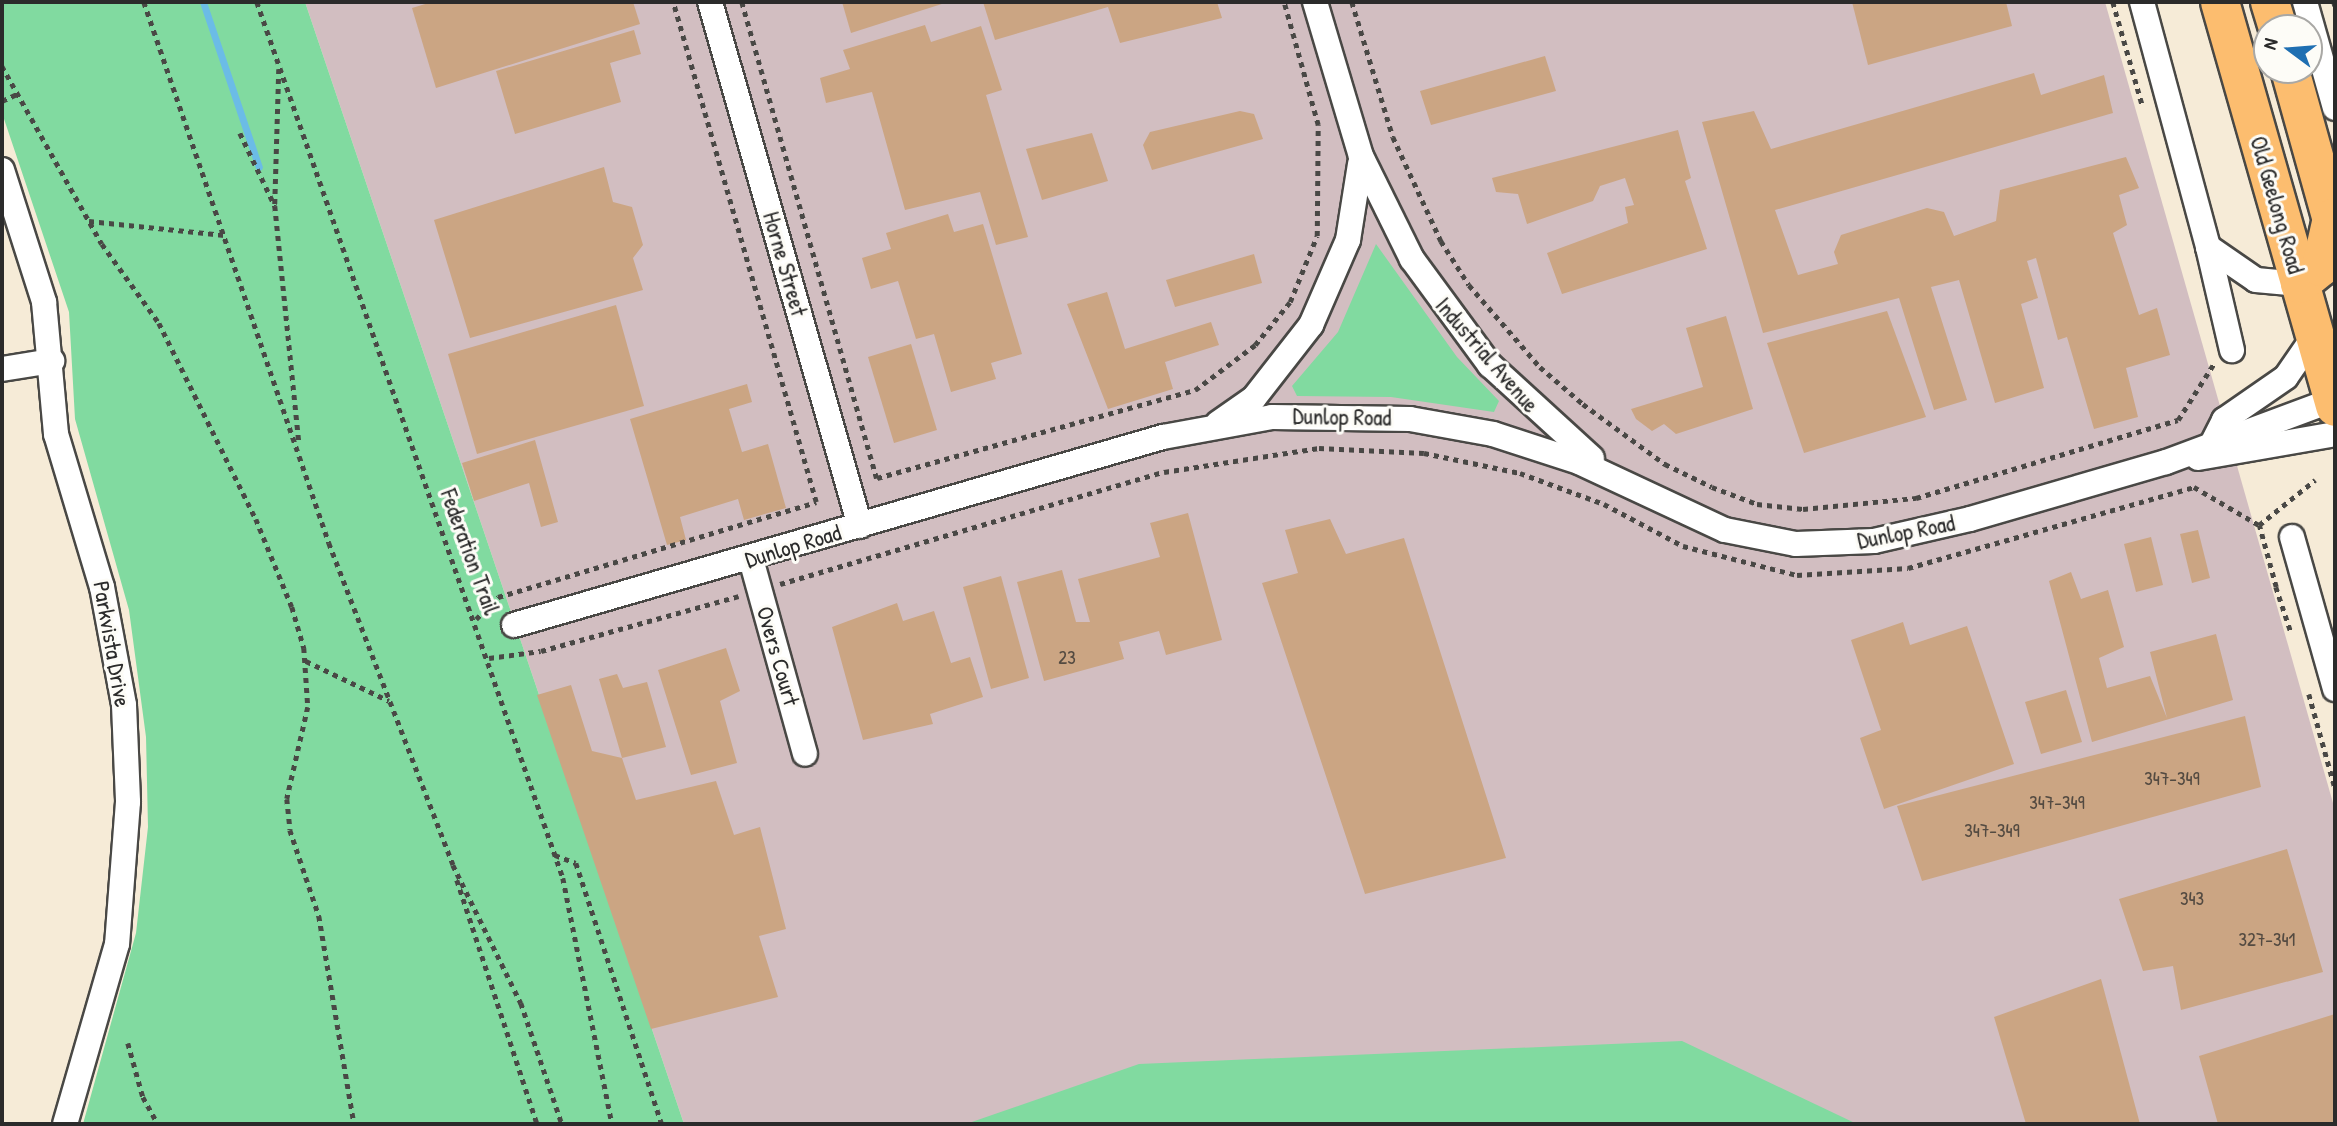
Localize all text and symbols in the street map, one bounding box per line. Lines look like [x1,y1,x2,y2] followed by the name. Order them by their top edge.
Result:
[2253,14,2323,84] north arrow
[2256,35,2284,52] text: N
[2244,133,2310,277] street label: Old Geelong Road
[757,209,813,319] street label: Horne Street
[1430,292,1544,418] street label: Industrial Avenue
[1292,402,1392,432] street label: Dunlop Road
[435,485,505,619] street label: Federation Trail
[1855,509,1957,555] street label: Dunlop Road
[742,518,844,574] street label: Dunlop Road
[87,579,137,709] street label: Parkvista Drive
[751,603,805,709] street label: Overs Court
[1058,647,1076,669] house number: 23
[2144,768,2200,790] house number: 347-349
[2029,792,2085,814] house number: 347-349
[1964,820,2020,842] house number: 347-349
[2180,888,2204,910] house number: 343
[2238,929,2296,951] house number: 327-341

